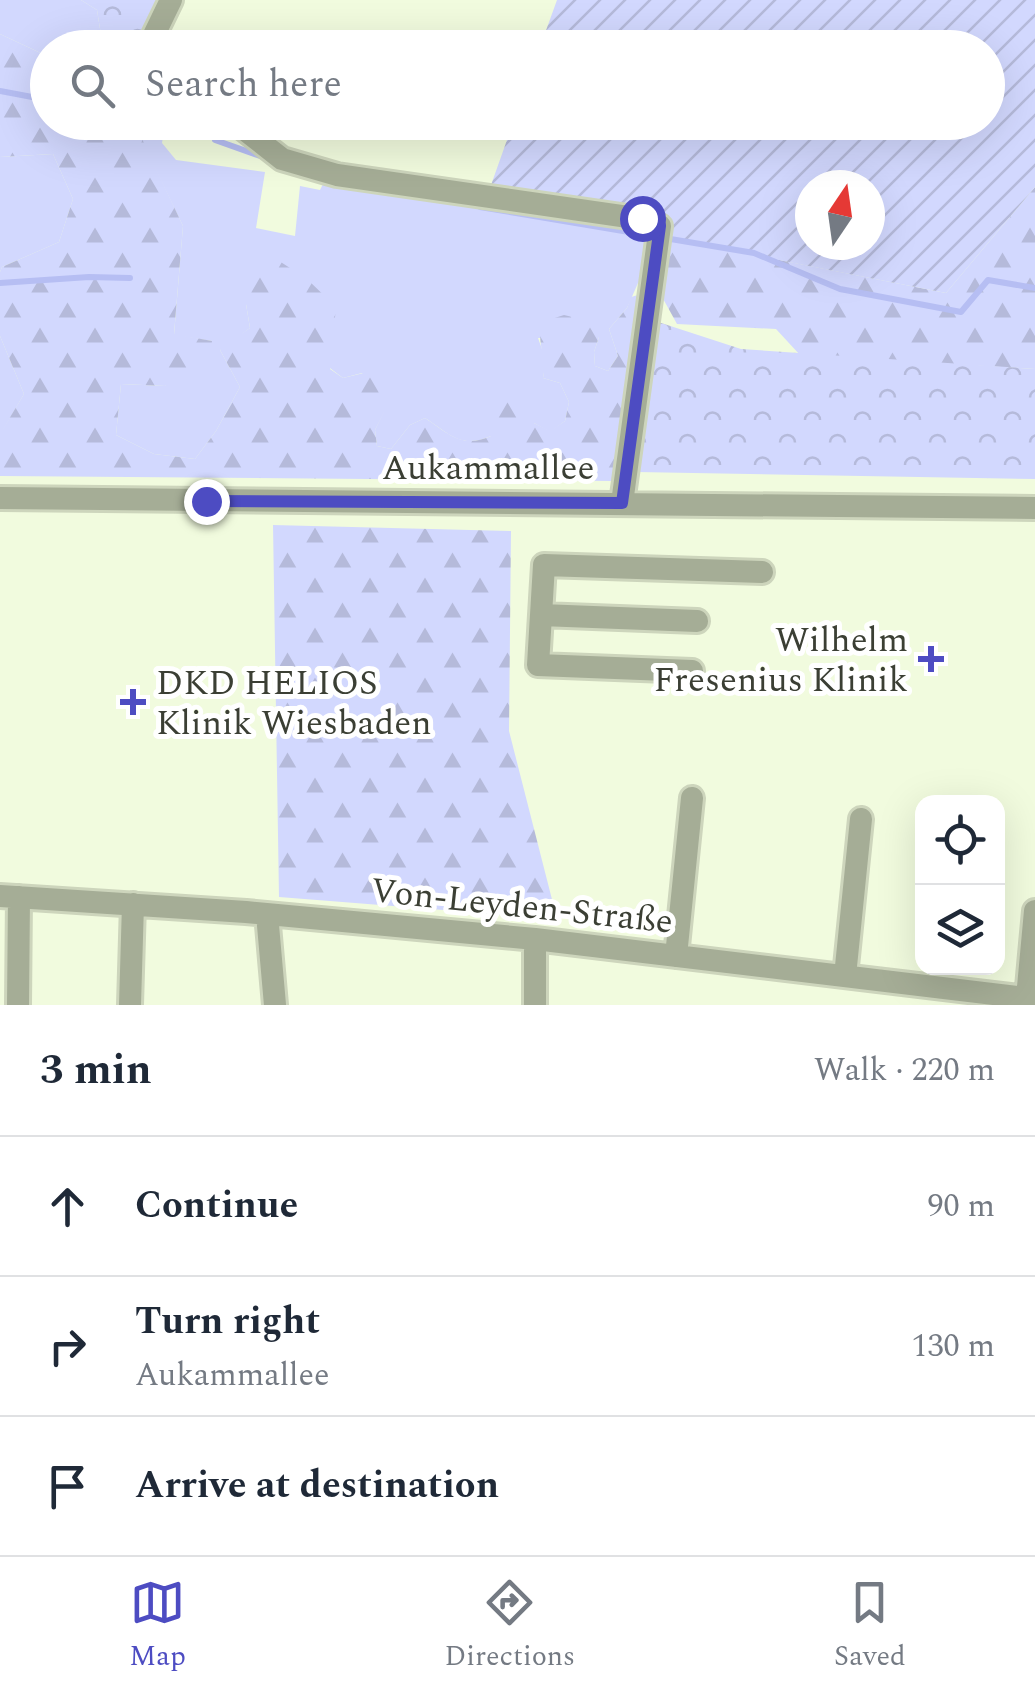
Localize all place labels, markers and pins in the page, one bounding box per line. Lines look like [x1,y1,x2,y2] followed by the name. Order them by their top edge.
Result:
[654,614,908,707] place label: Wilhelm Fresenius Klinik
[918,646,944,672] marker: Wilhelm Fresenius Klinik
[156,657,432,750] place label: DKD HELIOS Klinik Wiesbaden
[120,689,146,715] marker: DKD HELIOS Klinik Wiesbaden

